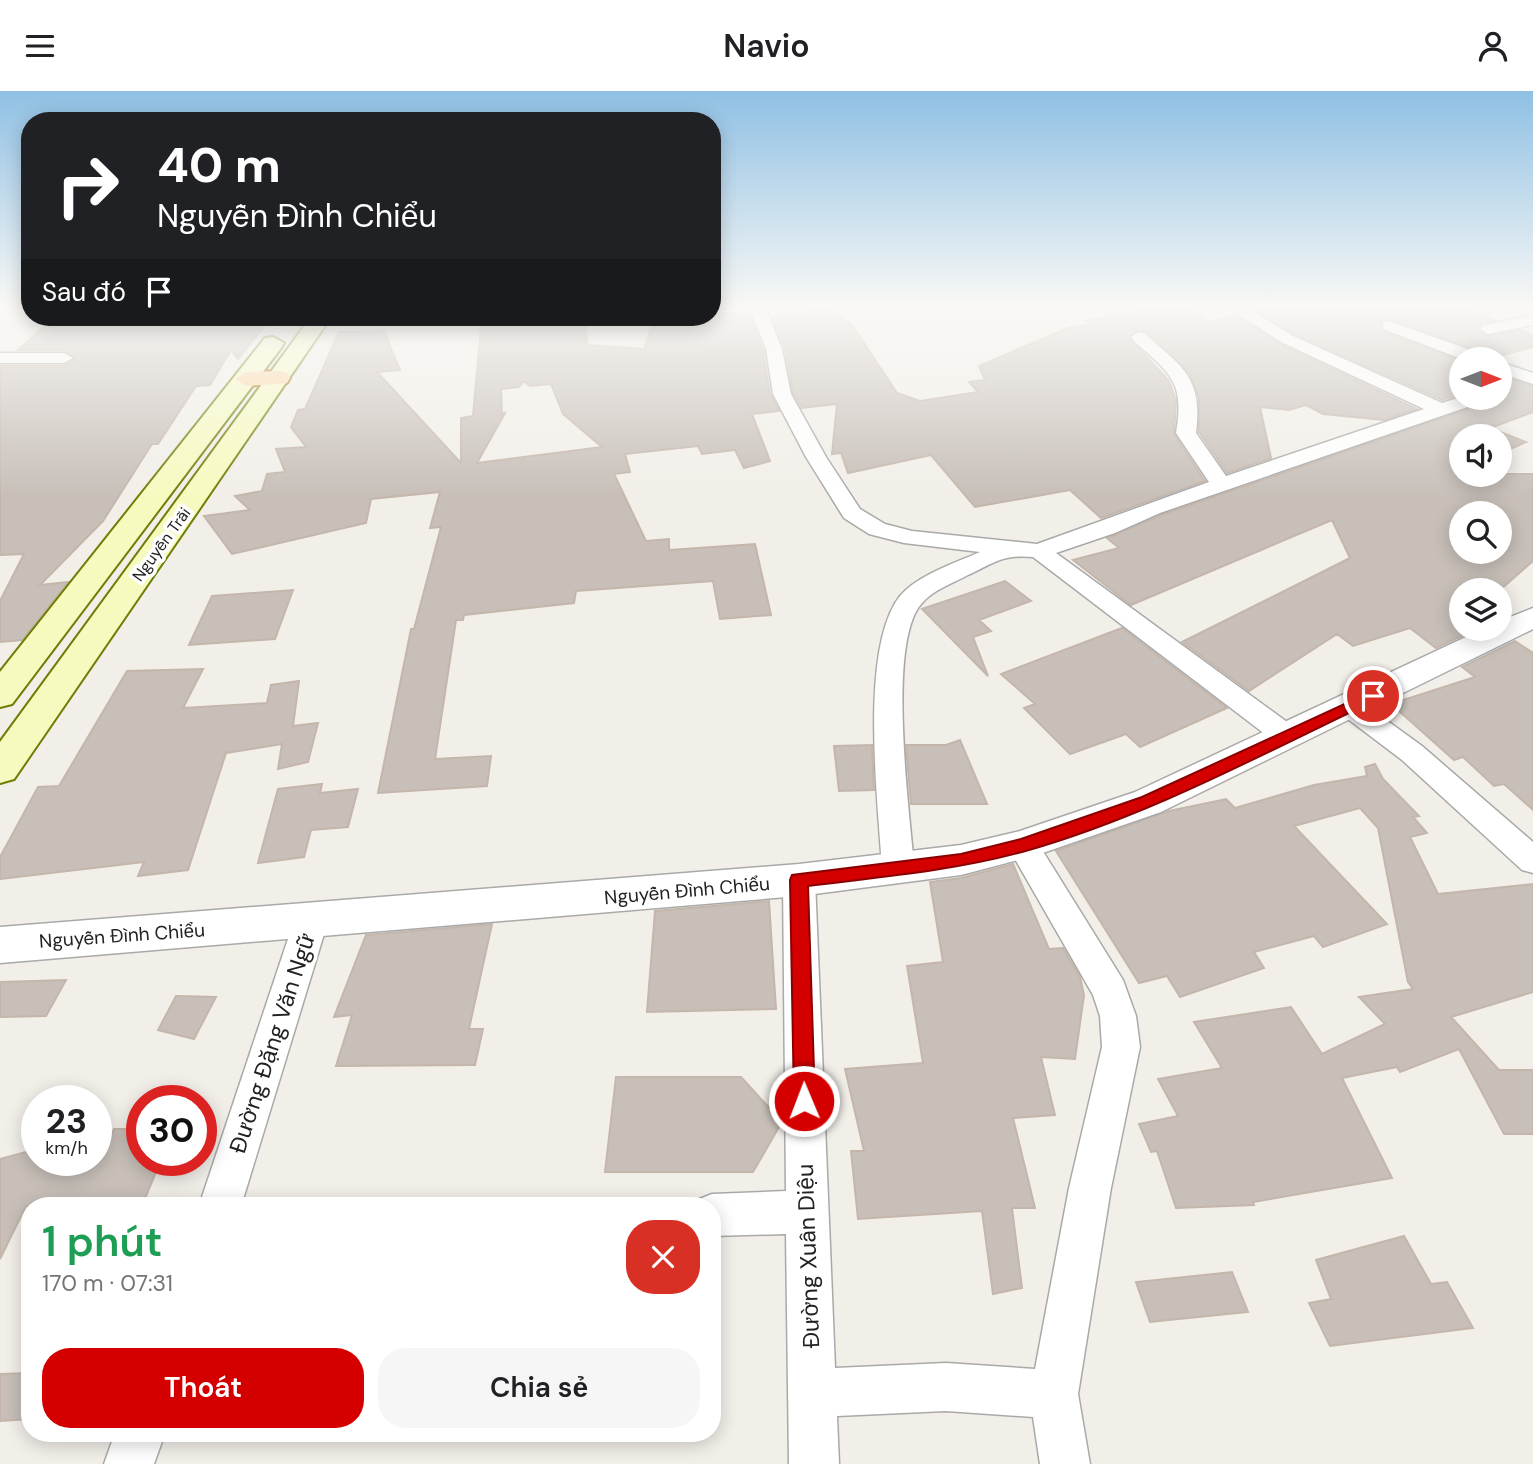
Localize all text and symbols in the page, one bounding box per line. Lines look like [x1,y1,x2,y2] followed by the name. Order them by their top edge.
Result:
[723,25,810,67] text: Navio
[21,27,59,65] icon: menu
[1474,27,1512,65] icon: person
[157,133,281,197] text: 40 m
[42,140,133,231] icon: right
[157,195,437,237] text: Nguyễn Đình Chiểu
[140,273,178,311] icon: arrive
[42,275,126,309] text: Sau đó
[1449,347,1512,409] north arrow
[1449,347,1512,641] map controls
[1449,424,1512,487] button: sound
[1449,501,1512,564] button: search
[128,503,195,585] street label: Nguyễn Trãi
[1449,578,1512,641] button: layers
[1343,666,1403,726] pin
[1354,677,1392,715] icon: arrive
[603,871,771,910] street label: Nguyễn Đình Chiểu
[38,917,206,954] street label: Nguyễn Đình Chiểu
[222,929,322,1157] street label: Đường Đặng Văn Ngữ
[767,1064,841,1138] position arrow
[126,1085,217,1176] speed limit sign: 30
[46,1098,87,1144] text: 23
[45,1136,88,1160] text: km/h
[790,1163,826,1349] street label: Đường Xuân Diệu
[42,1214,162,1269] text: 1 phút
[626,1220,700,1294] button: close
[42,1268,173,1298] text: 170 m · 07:31
[42,1348,364,1428] button: Thoát
[378,1348,700,1428] button: Chia sẻ

